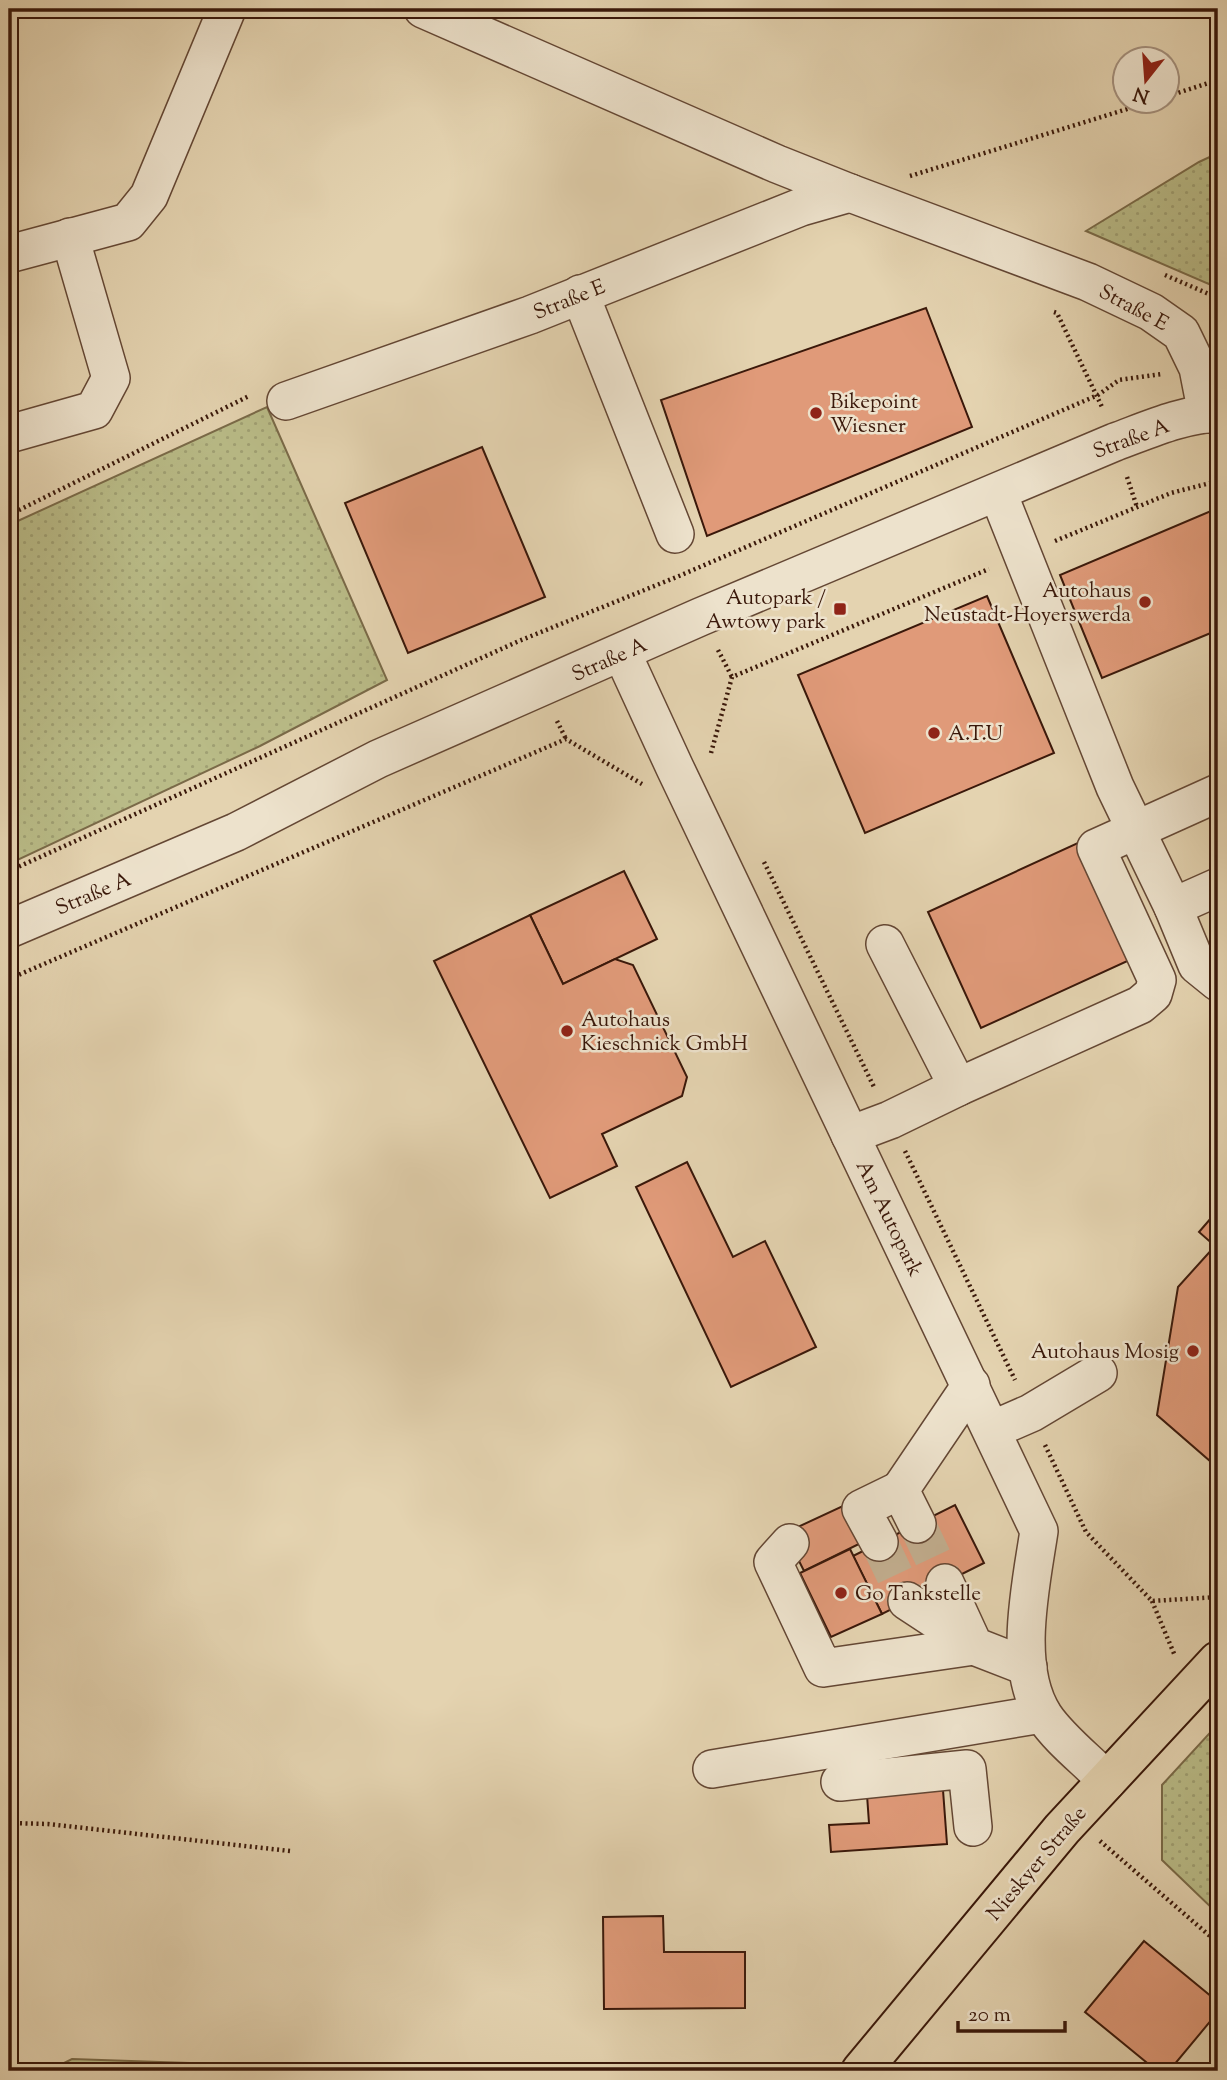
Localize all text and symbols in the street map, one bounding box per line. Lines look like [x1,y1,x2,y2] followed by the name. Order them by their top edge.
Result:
[1112,46,1182,116] north arrow
[1131,79,1153,109] text: N
[529,273,611,329] street label: Straße E
[1093,278,1174,340] street label: Straße E
[830,388,918,442] place label: Bikepoint Wiesner
[808,405,824,421] marker: Bikepoint Wiesner
[1089,412,1174,468] street label: Straße A
[924,577,1131,631] place label: Autohaus Neustadt-Hoyerswerda
[705,584,827,638] place label: Autopark / Awtowy park
[1137,594,1153,610] marker: Autohaus Neustadt-Hoyerswerda
[832,601,848,617] marker: Autopark / Awtowy park
[567,631,652,691] street label: Straße A
[948,720,1003,750] place label: A.T.U
[926,725,942,741] marker: A.T.U
[51,865,136,924] street label: Straße A
[581,1006,748,1060] place label: Autohaus Kieschnick GmbH
[559,1023,575,1039] marker: Autohaus Kieschnick GmbH
[847,1156,930,1283] street label: Am Autopark
[1031,1338,1179,1368] place label: Autohaus Mosig
[1185,1343,1201,1359] marker: Autohaus Mosig
[855,1580,981,1610] place label: Go Tankstelle
[833,1585,849,1601] marker: Go Tankstelle
[980,1800,1095,1928] street label: Nieskyer Straße
[958,1989,1064,2033] scale bar
[968,2001,1011,2031] text: 20 m

